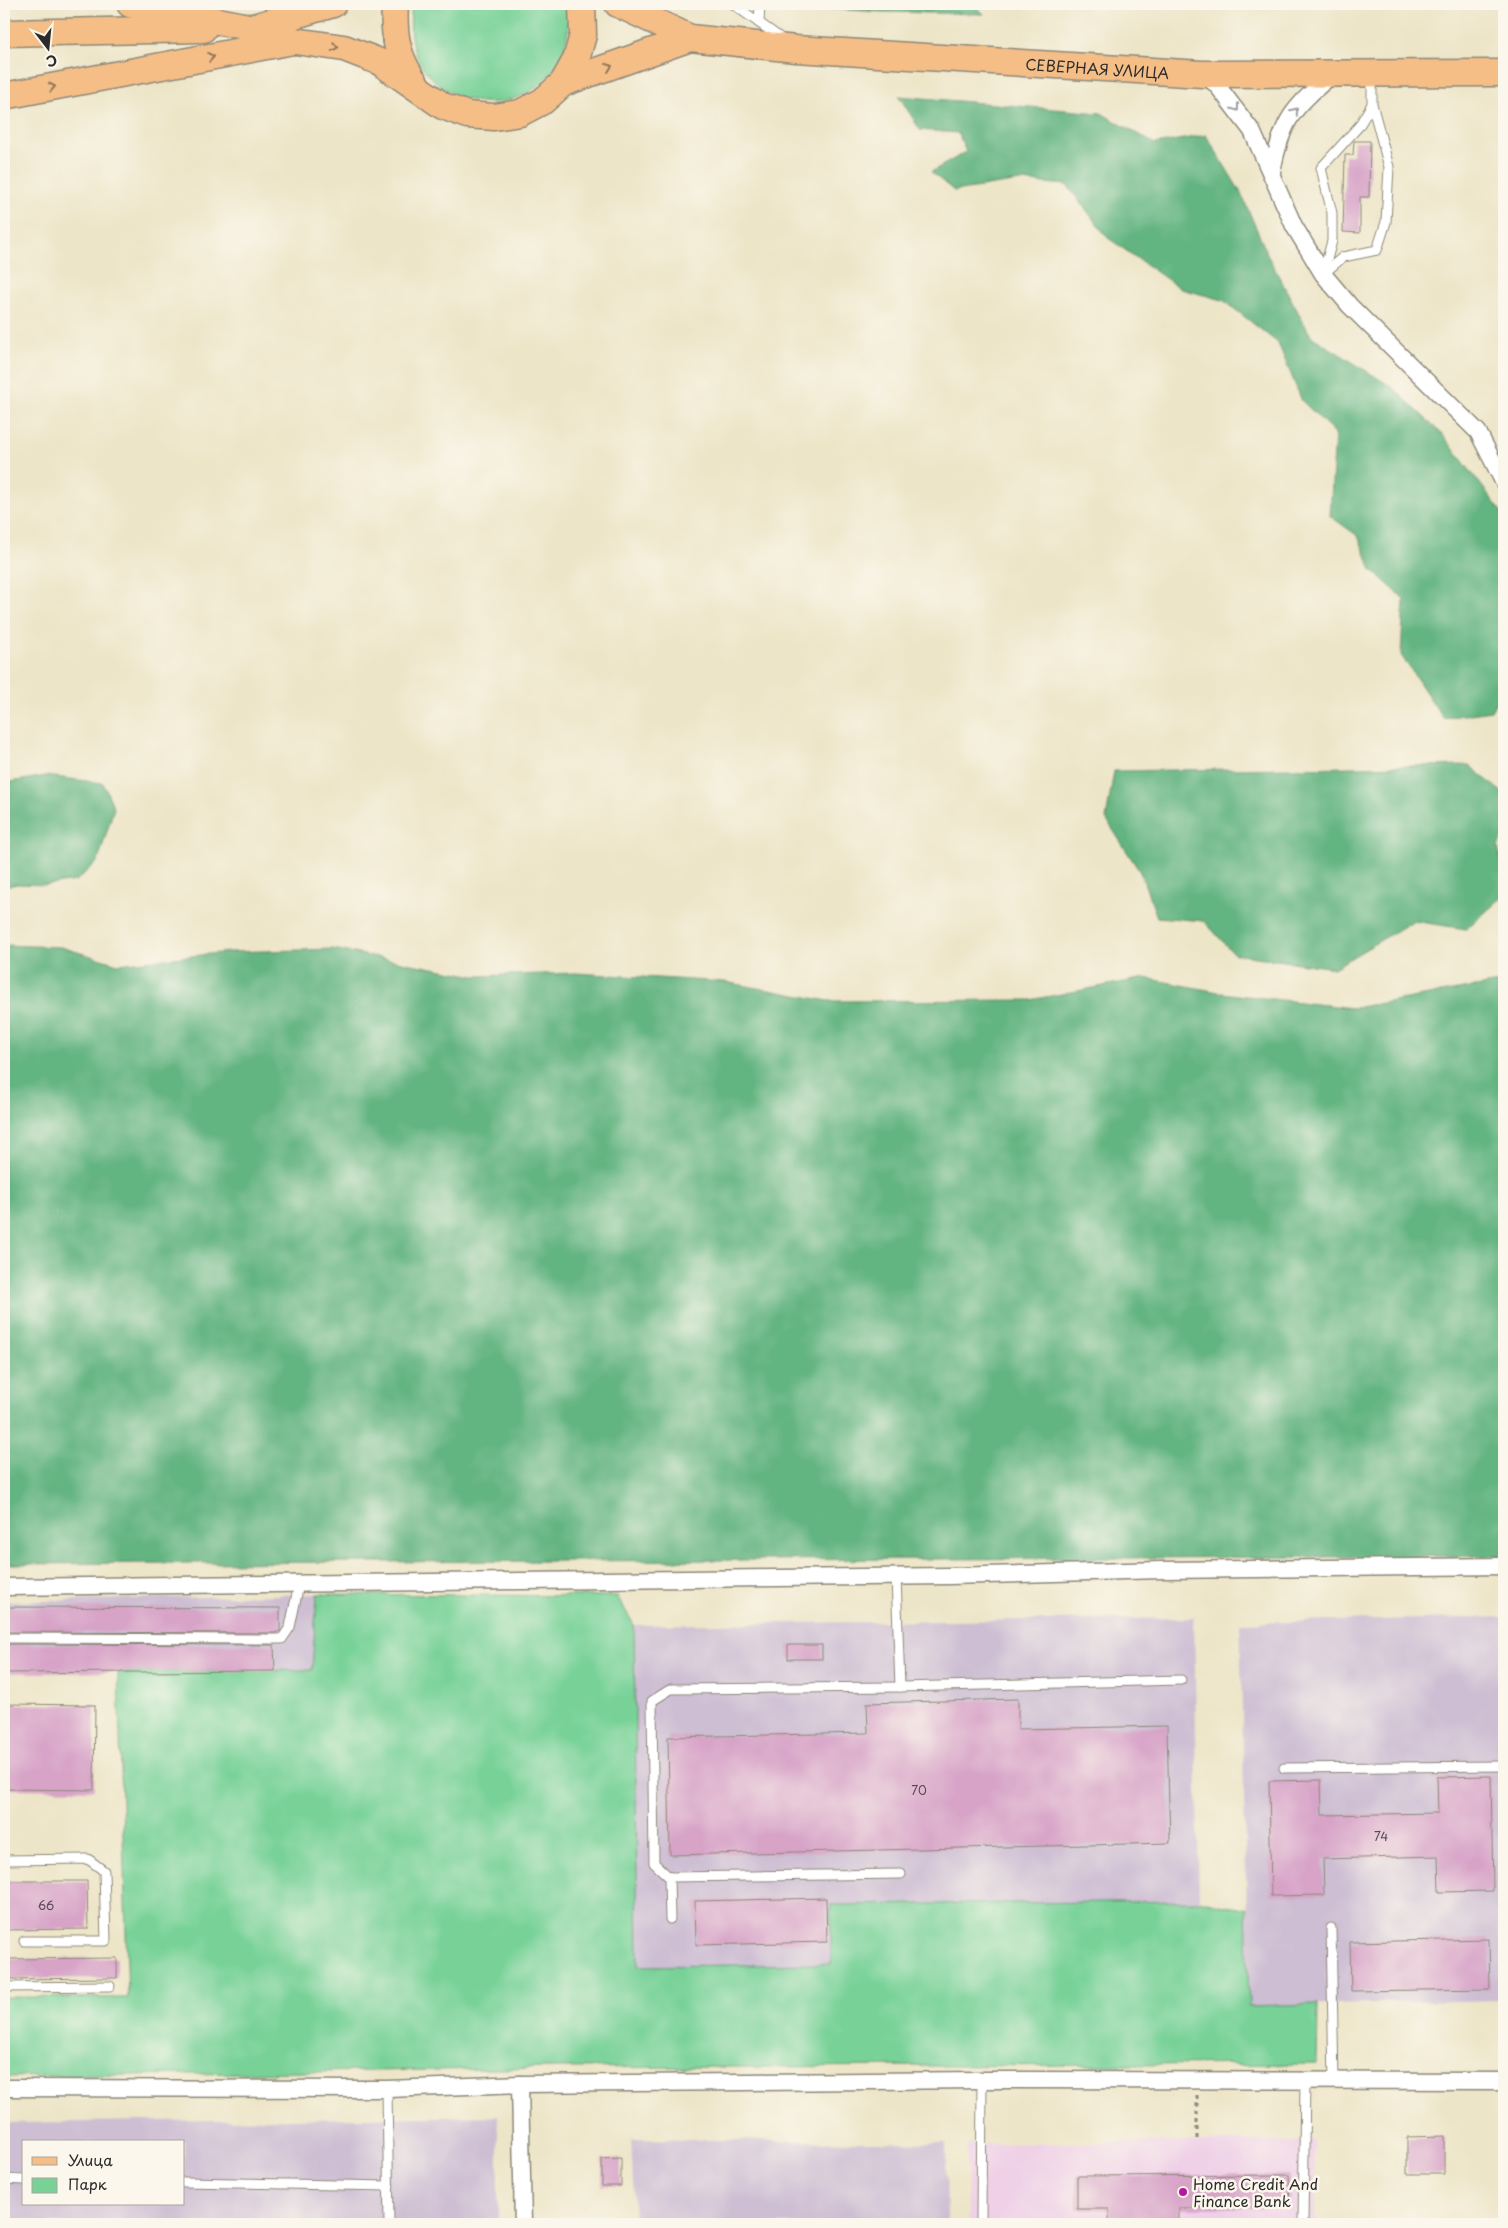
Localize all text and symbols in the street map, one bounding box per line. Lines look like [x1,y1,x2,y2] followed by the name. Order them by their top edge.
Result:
[22,22,72,72] north arrow
[332,41,340,52] one-way arrow
[44,49,60,73] text: С
[1025,52,1170,83] street label: СЕВЕРНАЯ УЛИЦА
[207,53,216,63] one-way arrow
[604,63,612,73] one-way arrow
[47,82,56,93] one-way arrow
[1230,102,1238,111] one-way arrow
[1289,107,1298,116] one-way arrow
[911,1781,927,1799] house number: 70
[1374,1827,1388,1845] house number: 74
[38,1896,54,1914] house number: 66
[22,2140,185,2206] legend
[68,2148,113,2171] text: Улица
[68,2172,107,2195] text: Парк
[1193,2172,1318,2212] place label: Home Credit And Finance Bank
[1177,2186,1189,2198] marker: Home Credit And Finance Bank

